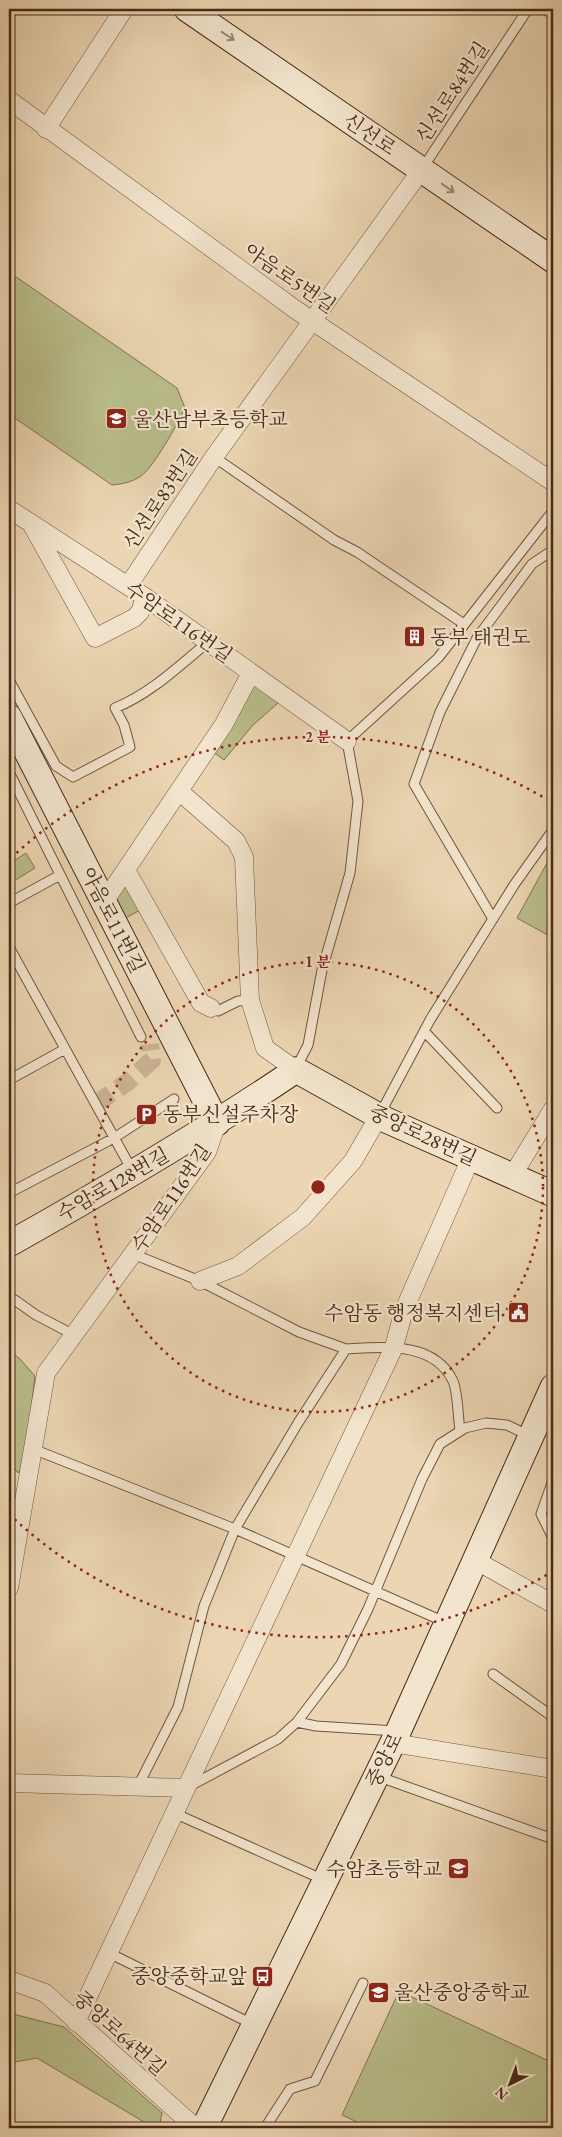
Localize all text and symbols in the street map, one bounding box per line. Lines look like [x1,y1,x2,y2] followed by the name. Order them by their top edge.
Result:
[220,31,234,41] one-way arrow
[410,36,494,148] street label: 신선로84번길
[339,107,401,161] street label: 신선로
[441,183,455,193] one-way arrow
[239,237,341,319] street label: 야음로5번길
[133,406,288,432] place label: 울산남부초등학교
[105,407,129,431] school or university icon: 울산남부초등학교
[117,444,203,554] street label: 신선로83번길
[120,575,238,669] street label: 수암로116번길
[430,624,531,650] place label: 동부 태권도
[402,625,426,649] building icon: 동부 태권도
[305,727,331,746] text: 2 분
[75,863,151,977] street label: 야음로11번길
[305,952,331,971] text: 1 분
[365,1099,481,1171] street label: 중앙로28번길
[163,1101,299,1127] place label: 동부신설주차장
[135,1102,159,1126] parking icon: 동부신설주차장
[125,1139,217,1257] street label: 수암로116번길
[52,1141,174,1227] street label: 수암로128번길
[309,1178,327,1196] centre of rings
[324,1300,502,1326] place label: 수암동 행정복지센터
[506,1301,530,1325] public building icon: 수암동 행정복지센터
[360,1728,408,1792] street label: 중앙로
[326,1856,443,1882] place label: 수암초등학교
[446,1857,470,1881] school or university icon: 수암초등학교
[131,1963,248,1989] place label: 중앙중학교앞
[251,1964,275,1988] bus stop icon: 중앙중학교앞
[394,1979,530,2005] place label: 울산중앙중학교
[366,1980,390,2004] school or university icon: 울산중앙중학교
[68,1985,172,2081] street label: 중앙로64번길
[484,2060,534,2110] north arrow
[491,2083,512,2104] text: N

